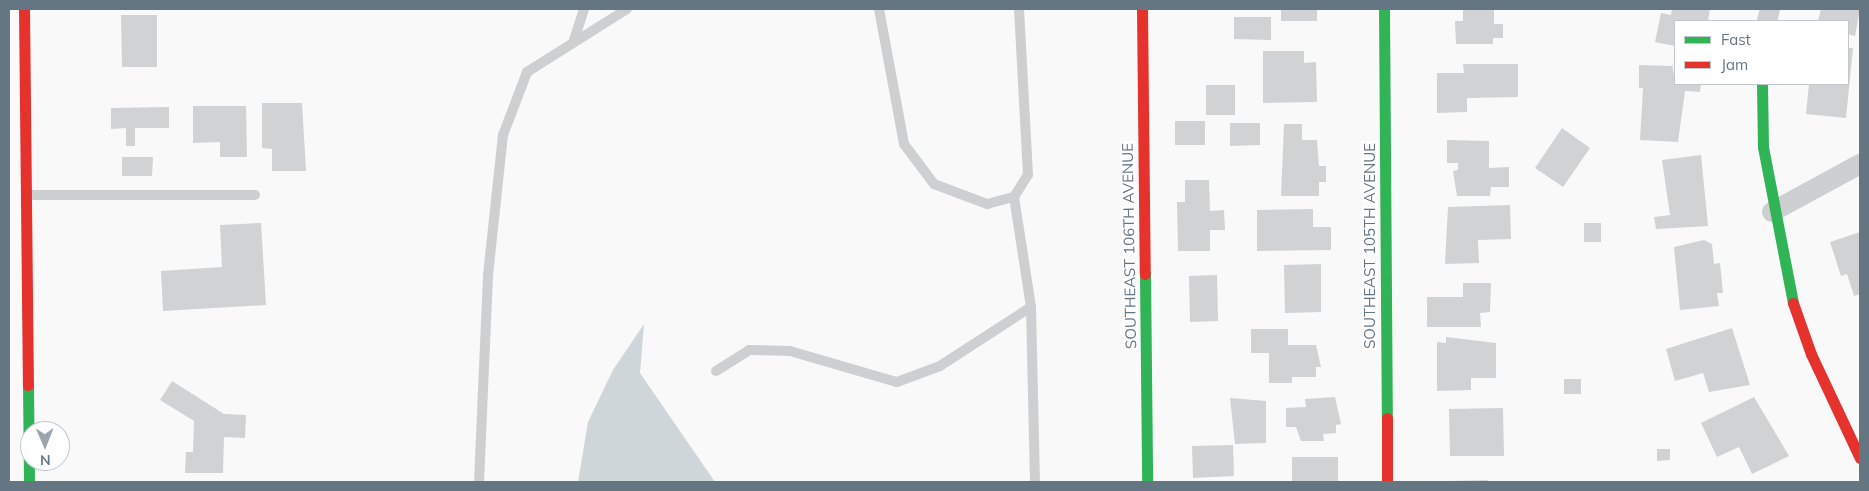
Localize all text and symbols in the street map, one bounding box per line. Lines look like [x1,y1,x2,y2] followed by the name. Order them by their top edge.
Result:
[1674,20,1849,85] legend
[1721,30,1751,49] text: Fast
[1721,55,1748,74] text: Jam
[1118,143,1140,349] street label: SOUTHEAST 106TH AVENUE
[1361,143,1379,349] street label: SOUTHEAST 105TH AVENUE
[20,421,70,471] north arrow
[40,451,51,469] text: N

